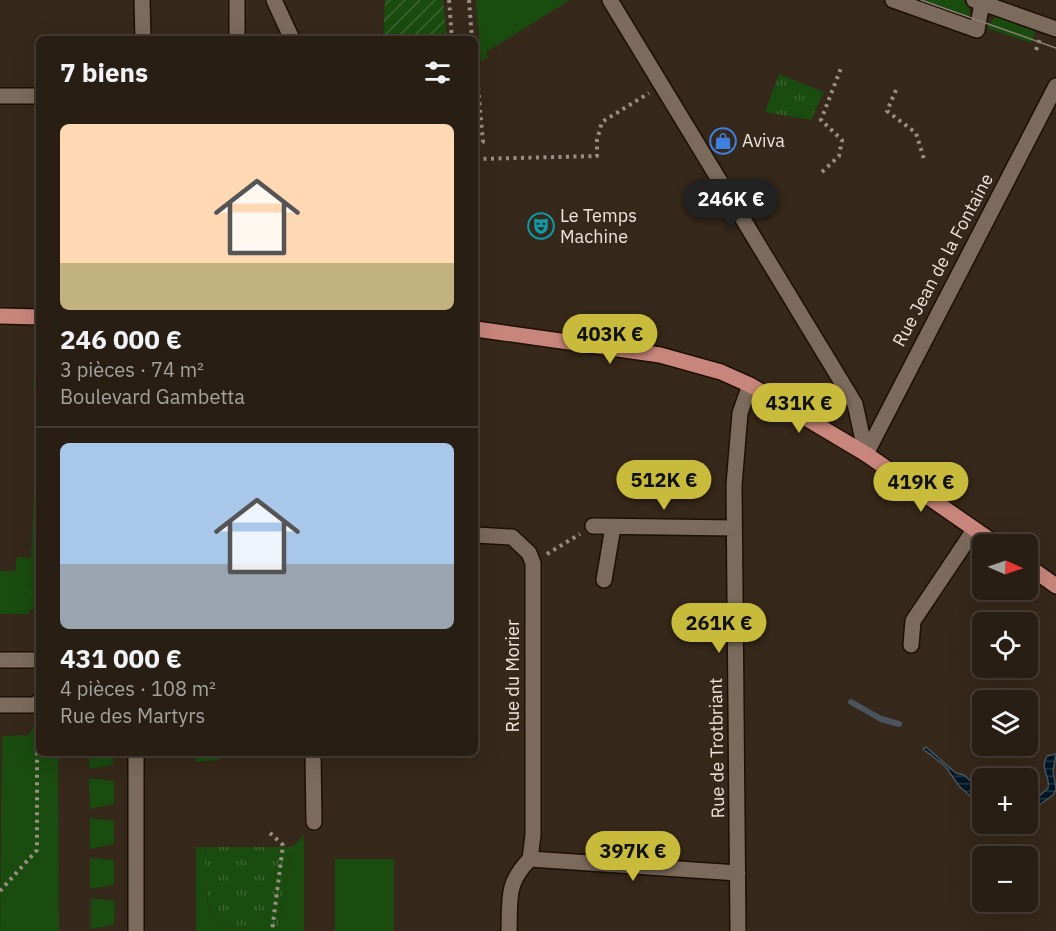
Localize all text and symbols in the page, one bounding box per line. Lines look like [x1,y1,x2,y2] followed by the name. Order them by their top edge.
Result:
[60,55,148,89] text: 7 biens
[421,56,454,89] icon: filters
[708,126,738,156] shop icon: Aviva
[742,129,785,152] place label: Aviva
[203,163,311,271] icon: home
[887,169,998,350] street label: Rue Jean de la Fontaine
[682,179,780,230] pin: 246K €
[697,185,765,212] text: 246K €
[560,204,637,248] place label: Le Temps Machine
[526,211,556,241] theatre icon: Le Temps Machine
[561,314,659,365] pin: 403K €
[576,320,644,347] text: 403K €
[60,322,182,356] text: 246 000 €
[60,356,204,383] text: 3 pièces · 74 m²
[60,383,245,410] text: Boulevard Gambetta
[750,383,848,434] pin: 431K €
[765,389,833,416] text: 431K €
[615,460,713,511] pin: 512K €
[872,462,970,513] pin: 419K €
[630,466,698,493] text: 512K €
[887,468,955,495] text: 419K €
[203,482,311,590] icon: home
[972,534,1038,600] north arrow
[972,534,1038,912] map controls
[670,603,768,654] pin: 261K €
[685,609,753,636] text: 261K €
[972,612,1038,678] button: locate
[501,619,524,733] street label: Rue du Morier
[60,641,182,675] text: 431 000 €
[60,675,216,702] text: 4 pièces · 108 m²
[704,678,729,818] street label: Rue de Trotbriant
[972,690,1038,756] button: layers
[60,702,205,729] text: Rue des Martyrs
[972,768,1038,834] button: +
[584,831,682,882] pin: 397K €
[599,837,667,864] text: 397K €
[972,846,1038,912] button: −

